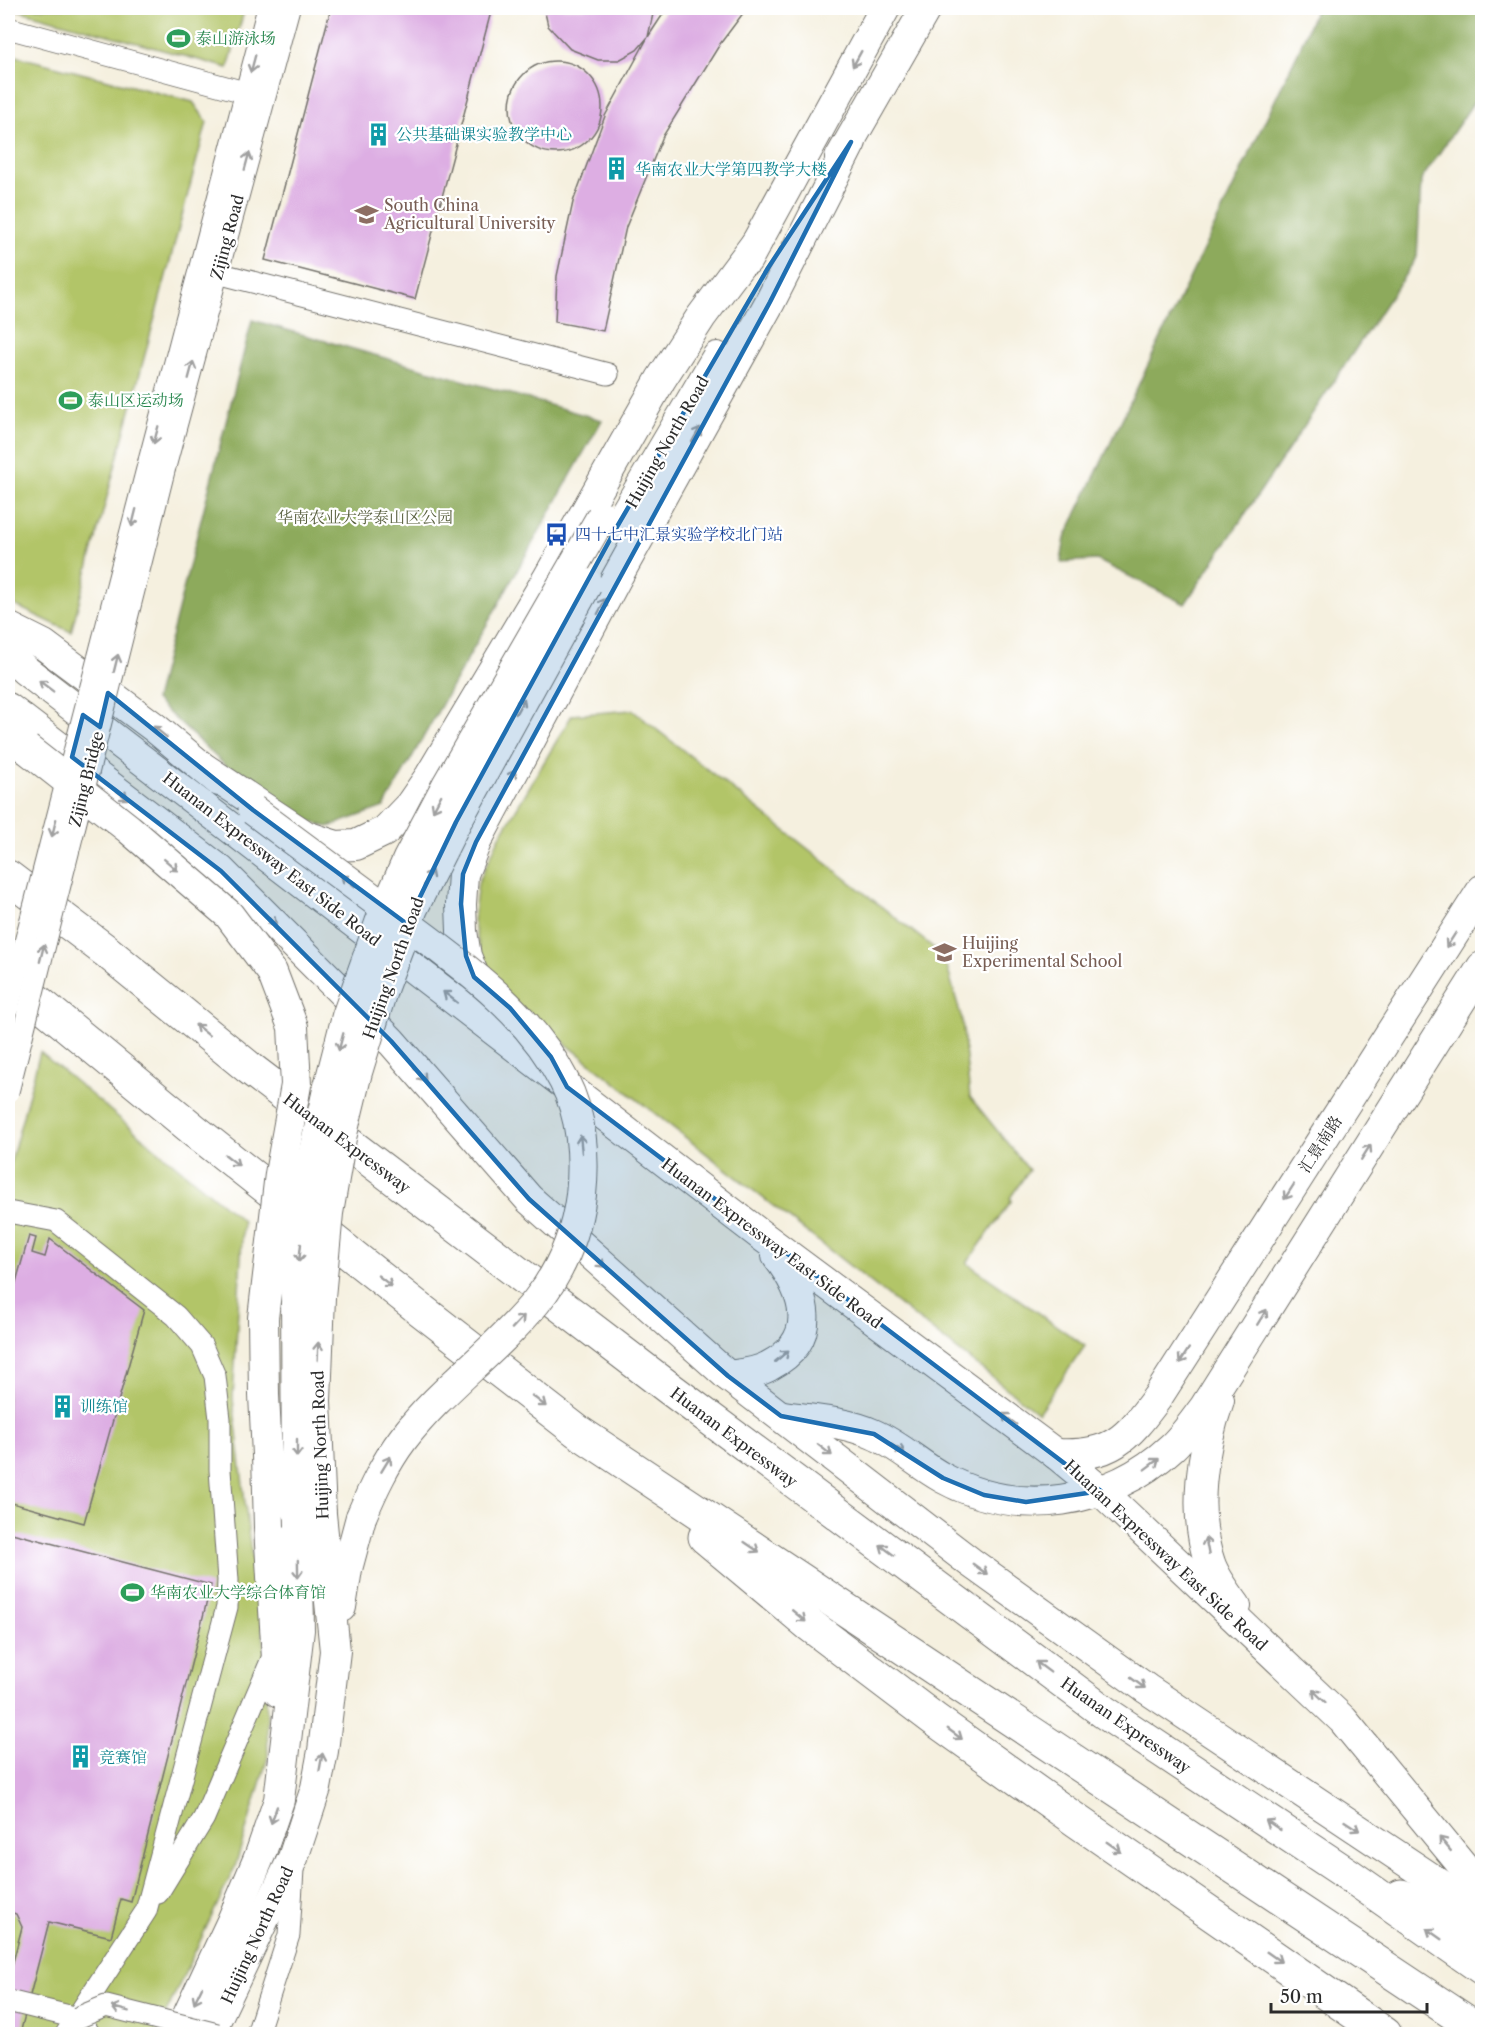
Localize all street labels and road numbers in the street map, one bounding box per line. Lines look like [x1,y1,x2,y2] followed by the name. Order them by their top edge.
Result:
[206,192,248,282] street label: Zijing Road
[621,372,713,512] street label: Huijing North Road
[64,729,108,829] street label: Zijing Bridge
[159,768,385,950] street label: Huanan Expressway East Side Road
[358,894,428,1042] street label: Huijing North Road
[280,1089,415,1198] street label: Huanan Expressway
[1294,1112,1346,1176] street label: 汇景南路
[658,1154,886,1333] street label: Huanan Expressway East Side Road
[307,1370,333,1520] street label: Huijing North Road
[667,1383,802,1492] street label: Huanan Expressway
[1060,1455,1272,1655] street label: Huanan Expressway East Side Road
[1057,1673,1196,1778] street label: Huanan Expressway
[216,1863,298,2007] street label: Huijing North Road

